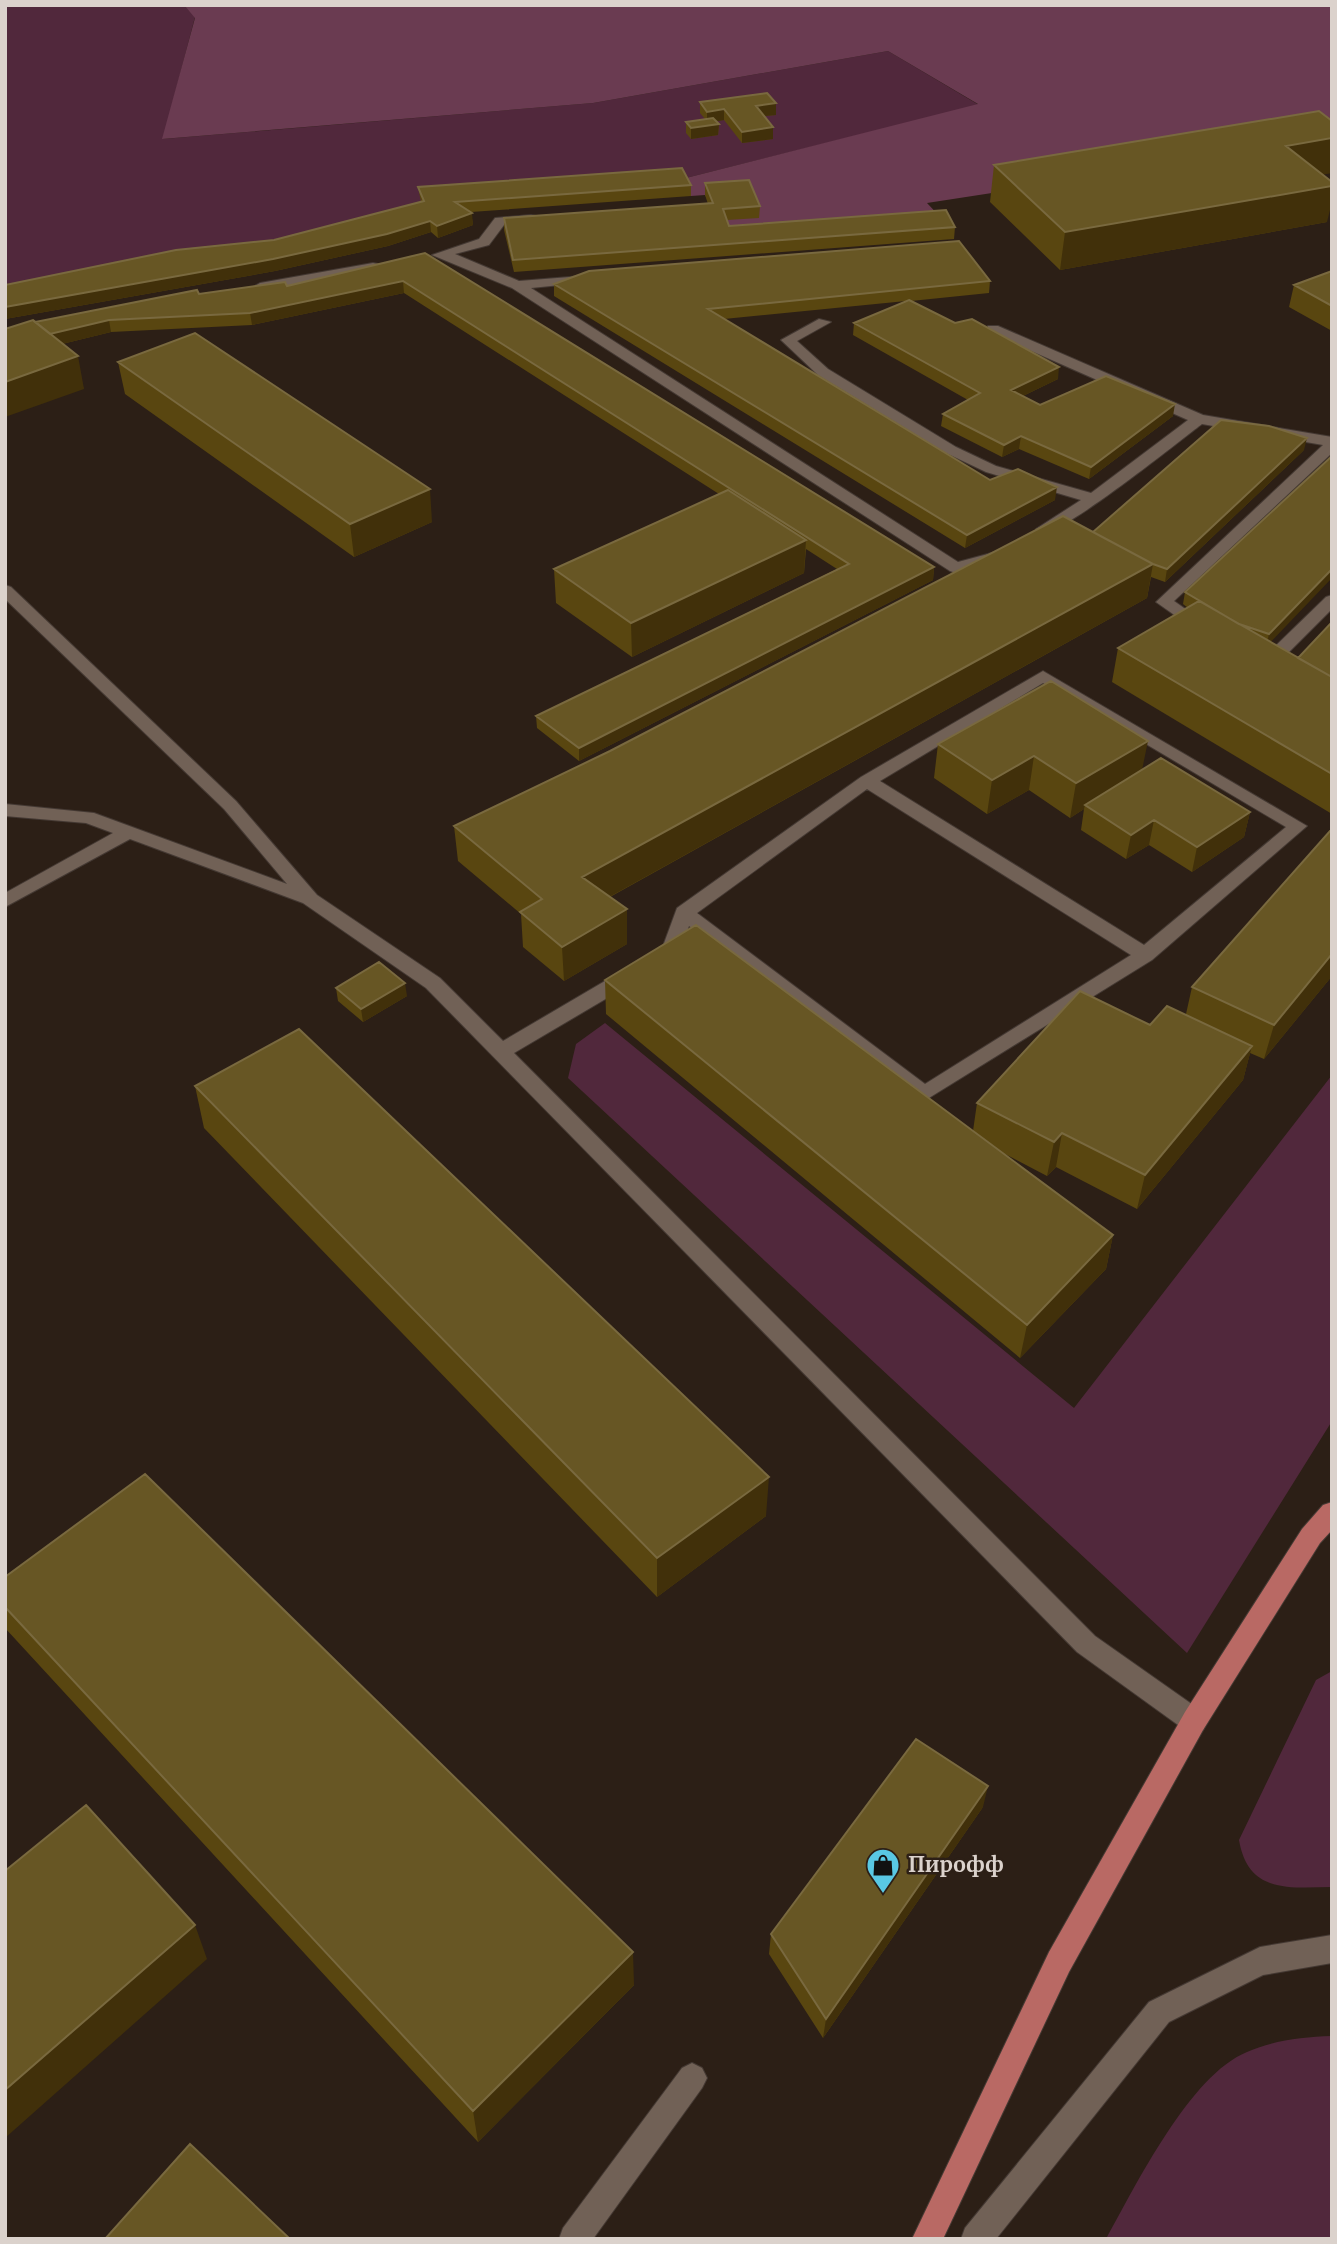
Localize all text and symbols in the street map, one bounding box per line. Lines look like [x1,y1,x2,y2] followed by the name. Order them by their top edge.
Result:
[864,1846,902,1895] shop icon: Пирофф
[908,1851,1004,1878] place label: Пирофф

